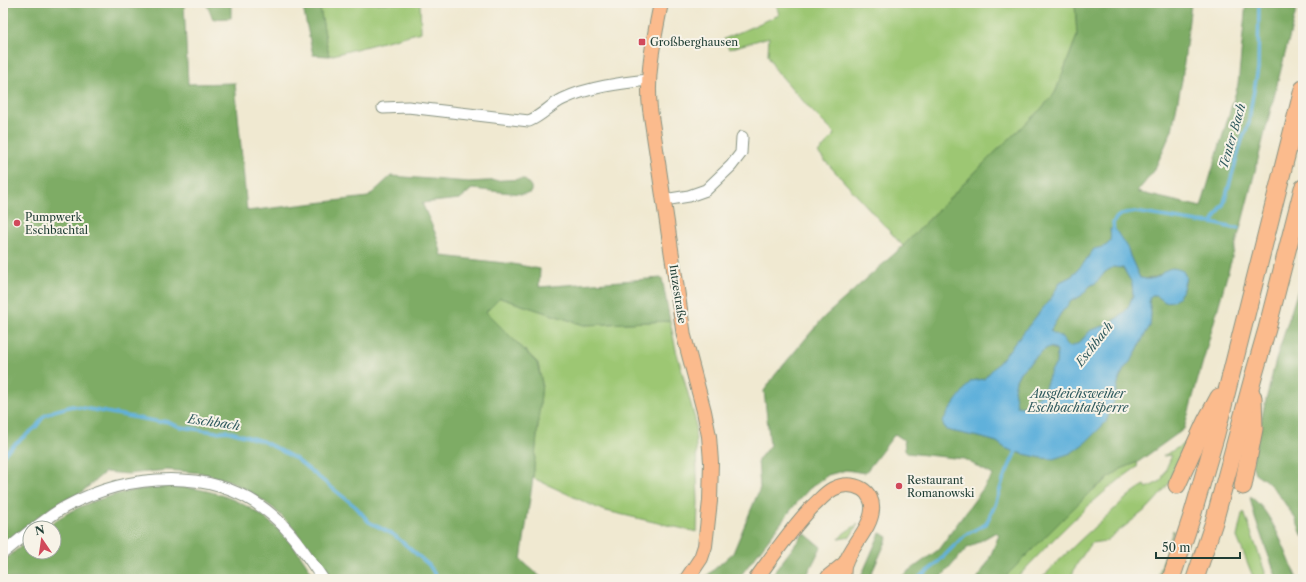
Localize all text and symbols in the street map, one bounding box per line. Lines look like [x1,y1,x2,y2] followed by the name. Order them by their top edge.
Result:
[650,35,738,49] place label: Großberghausen
[637,37,647,47] marker: Großberghausen
[1216,101,1249,170] water label: Tenter Bach
[25,210,89,237] place label: Pumpwerk Eschbachtal
[12,218,22,228] marker: Pumpwerk Eschbachtal
[666,263,690,325] street label: Intzestraße
[1071,319,1116,370] water label: Eschbach
[1027,386,1130,415] water label: Ausgleichsweiher Eschbachtalsperre
[186,411,241,433] water label: Eschbach
[907,473,975,500] place label: Restaurant Romanowski
[894,481,904,491] marker: Restaurant Romanowski
[22,520,62,560] north arrow
[34,522,46,538] text: N
[1156,534,1240,560] scale bar
[1162,540,1191,555] text: 50 m

